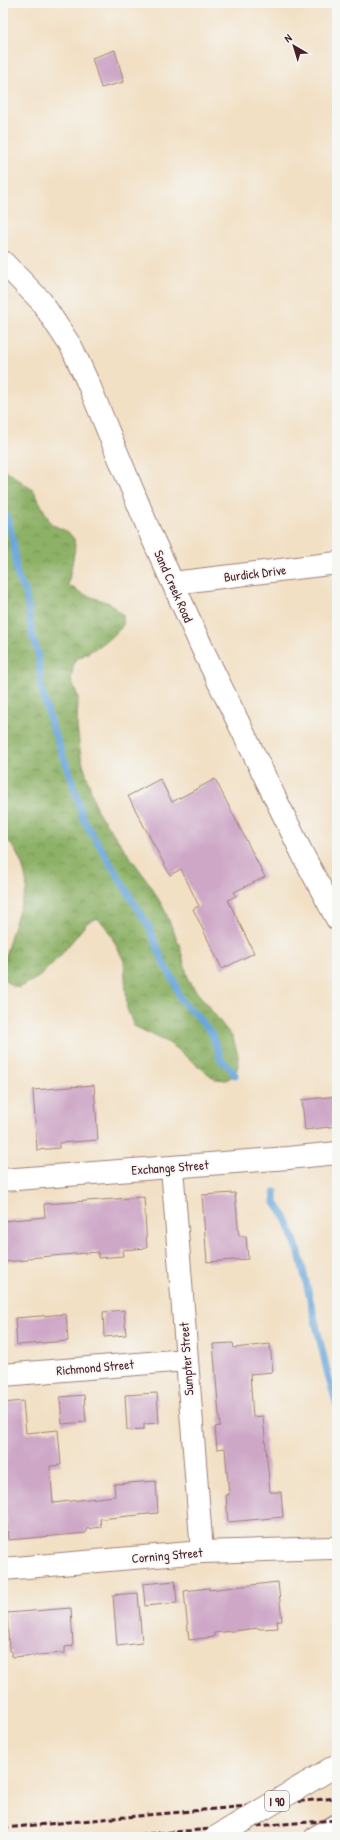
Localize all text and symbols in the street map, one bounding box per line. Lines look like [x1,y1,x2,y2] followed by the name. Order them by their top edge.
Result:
[274,26,314,66] north arrow
[281,31,295,45] text: N
[150,547,198,625] street label: Sand Creek Road
[223,560,287,586] street label: Burdick Drive
[131,1155,210,1179] street label: Exchange Street
[174,1321,198,1396] street label: Sumpter Street
[56,1355,135,1379] street label: Richmond Street
[131,1543,204,1567] street label: Corning Street
[265,1791,289,1811] road number: I 90

